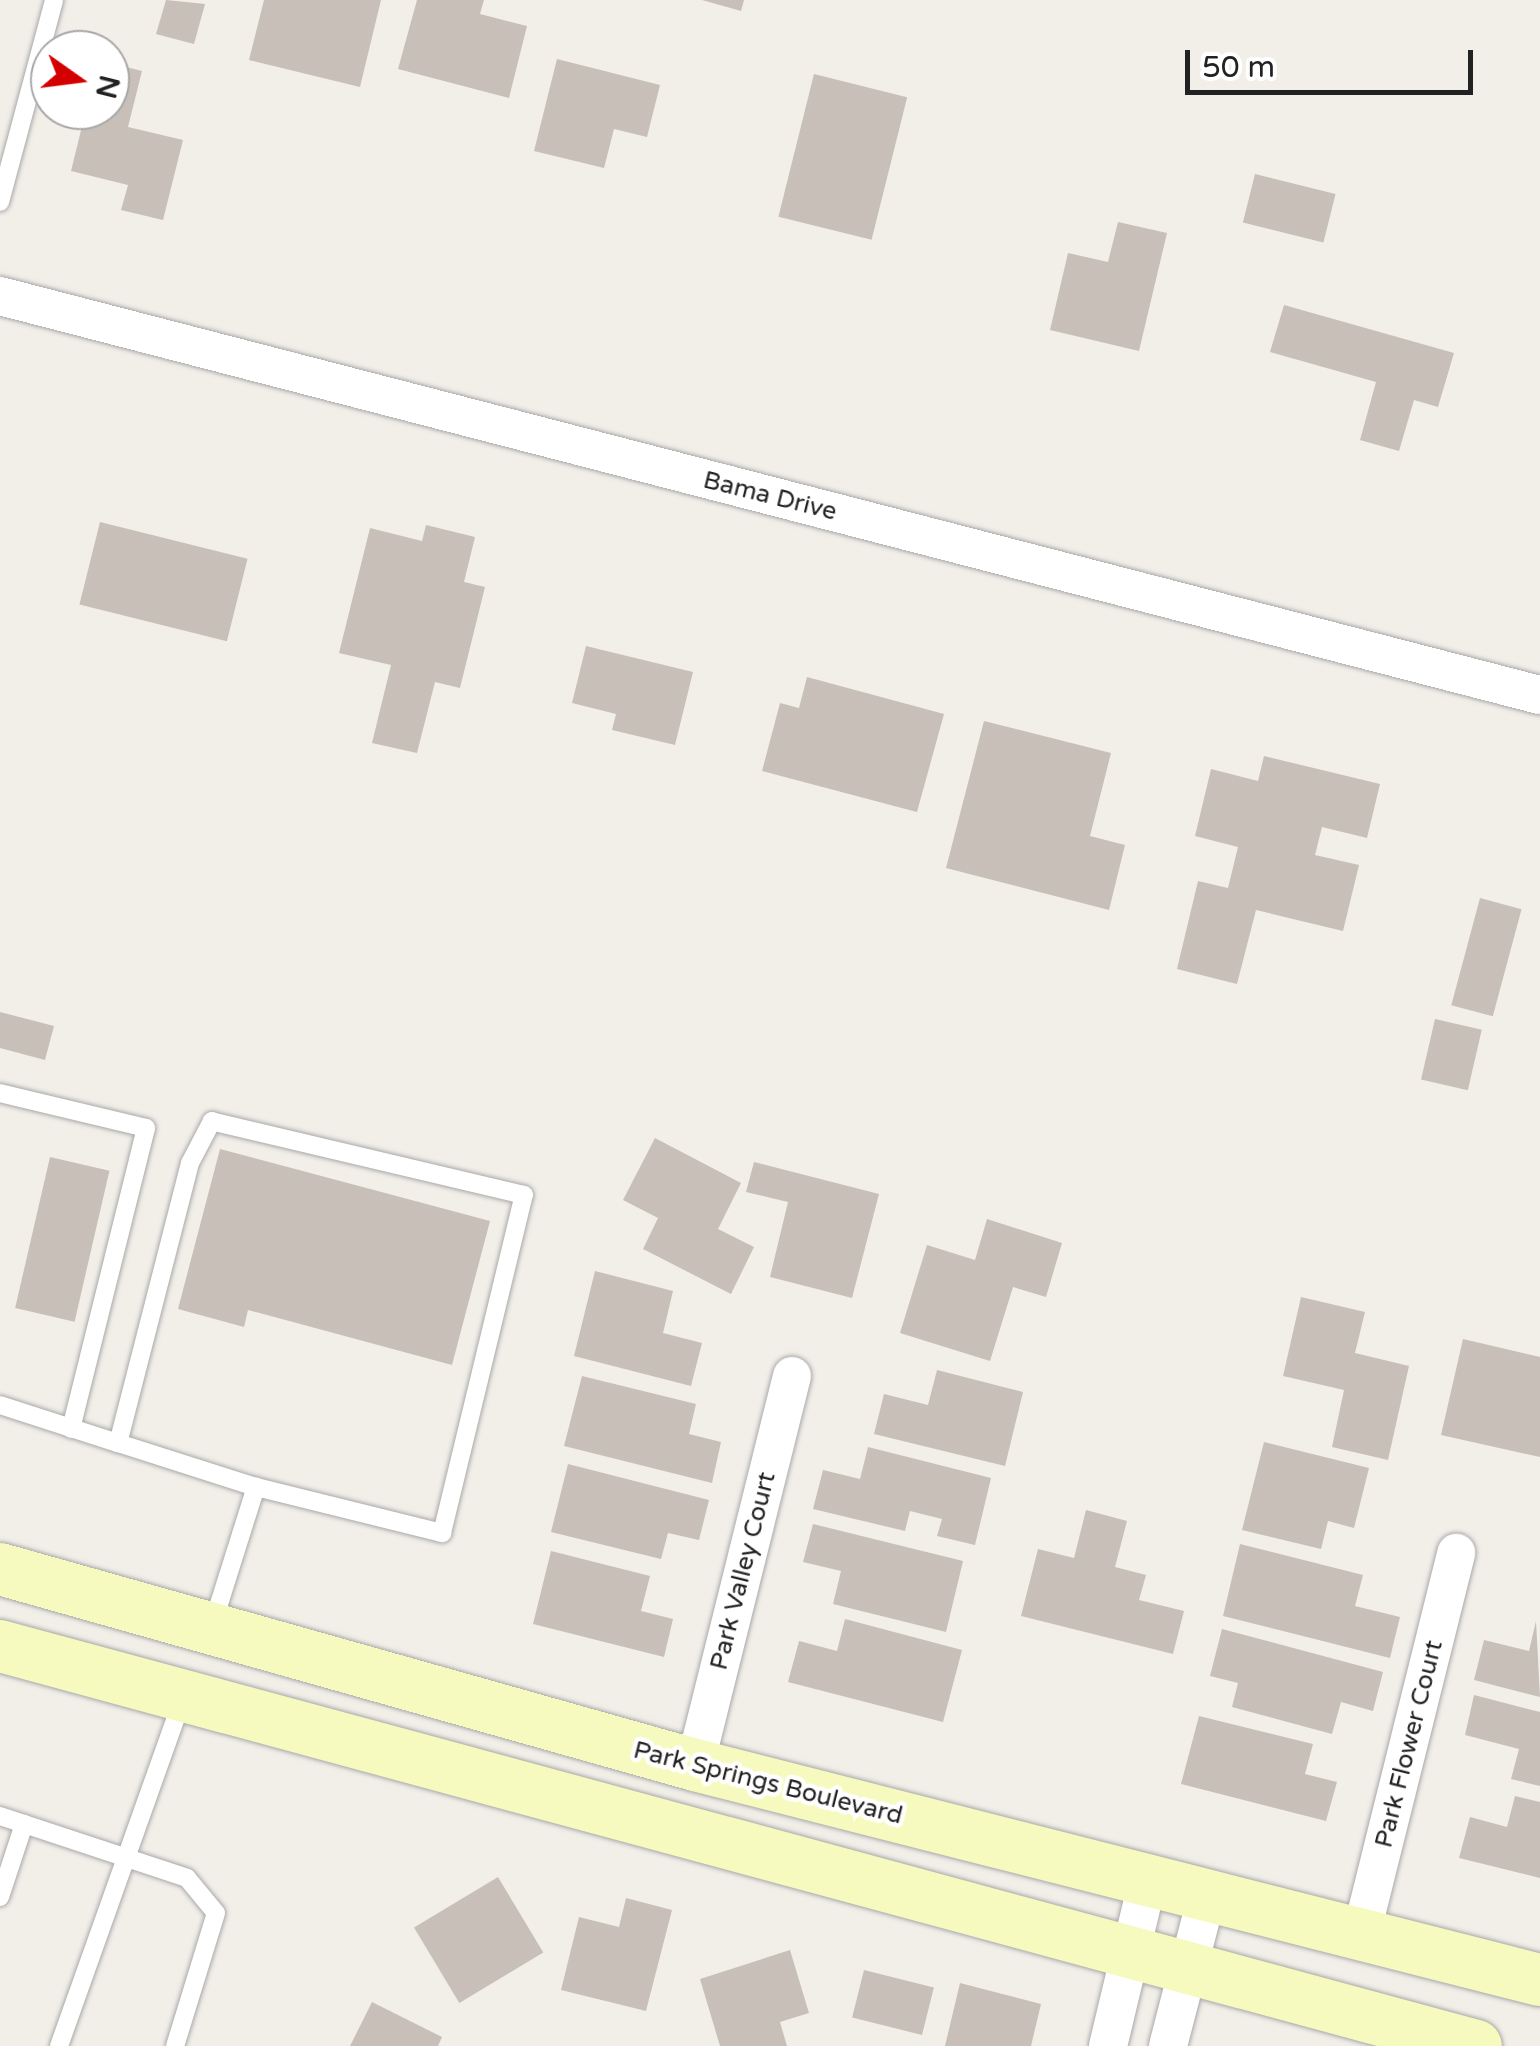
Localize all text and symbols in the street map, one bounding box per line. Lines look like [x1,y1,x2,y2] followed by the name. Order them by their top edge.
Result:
[30,30,130,130] north arrow
[1190,30,1478,92] scale bar
[1202,49,1275,86] text: 50 m
[88,72,126,102] text: N
[700,465,840,527] street label: Bama Drive
[704,1469,782,1673] street label: Park Valley Court
[1369,1637,1449,1851] street label: Park Flower Court
[630,1735,906,1831] street label: Park Springs Boulevard

